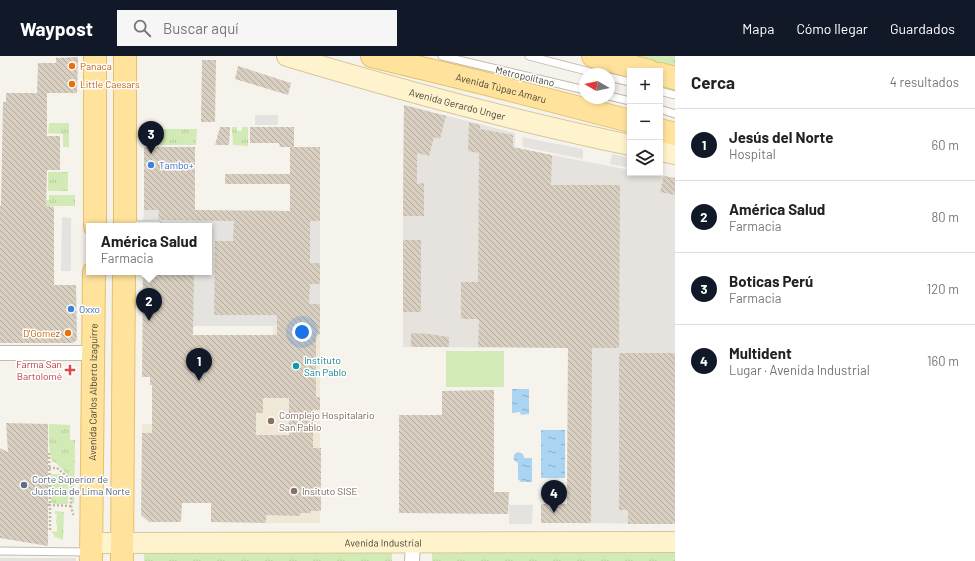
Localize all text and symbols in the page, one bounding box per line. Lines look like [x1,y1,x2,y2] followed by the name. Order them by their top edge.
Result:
[117,10,397,46] search box
[20,17,93,40] text: Waypost
[131,17,153,39] icon: search
[163,19,238,37] text: Buscar aquí
[742,20,774,37] text: Mapa
[796,20,868,37] text: Cómo llegar
[890,20,955,37] text: Guardados
[80,60,112,72] place label: Panaca
[67,61,77,71] marker: Panaca
[494,63,556,89] street label: Metropolitano
[579,68,615,104] north arrow
[627,68,663,176] map controls
[627,68,663,104] button: +
[454,71,548,105] street label: Avenida Túpac Amaru
[691,72,735,92] text: Cerca
[890,74,959,90] text: 4 resultados
[80,78,140,90] place label: Little Caesars
[67,79,77,89] marker: Little Caesars
[408,86,507,122] street label: Avenida Gerardo Unger
[627,104,663,140] button: −
[138,121,164,154] pin: 3
[729,128,833,146] text: Jesús del Norte
[702,137,706,153] text: 1
[932,137,959,153] text: 60 m
[627,140,663,176] button: layers
[729,146,776,162] text: Hospital
[159,159,194,171] place label: Tambo+
[146,160,156,170] marker: Tambo+
[729,200,825,218] text: América Salud
[700,209,708,225] text: 2
[932,209,959,225] text: 80 m
[729,218,781,234] text: Farmacia
[86,223,212,275] popup
[101,232,197,250] text: América Salud
[101,250,153,266] text: Farmacia
[729,272,813,290] text: Boticas Perú
[700,281,708,297] text: 3
[927,281,959,297] text: 120 m
[136,288,162,321] pin: 2
[729,290,781,306] text: Farmacia
[79,303,100,315] place label: Oxxo
[66,304,76,314] marker: Oxxo
[292,322,312,342] your location
[86,323,99,461] street label: Avenida Carlos Alberto Izaguirre
[23,327,61,339] place label: D'Gomez
[63,328,73,338] marker: D'Gomez
[729,344,792,362] text: Multident
[186,348,212,381] pin: 1
[700,353,708,369] text: 4
[927,353,959,369] text: 160 m
[304,354,347,378] place label: Instituto San Pablo
[16,358,62,382] place label: Farma San Bartolomé
[291,361,301,371] marker: Instituto San Pablo
[729,362,870,378] text: Lugar · Avenida Industrial
[65,365,75,375] marker: Farma San Bartolomé
[279,409,375,433] place label: Complejo Hospitalario San Pablo
[266,416,276,426] marker: Complejo Hospitalario San Pablo
[32,473,130,497] place label: Corte Superior de Justicia de Lima Norte
[19,480,29,490] marker: Corte Superior de Justicia de Lima Norte
[541,480,567,513] pin: 4
[302,485,358,497] place label: Insituto SISE
[289,486,299,496] marker: Insituto SISE
[344,536,422,549] street label: Avenida Industrial

